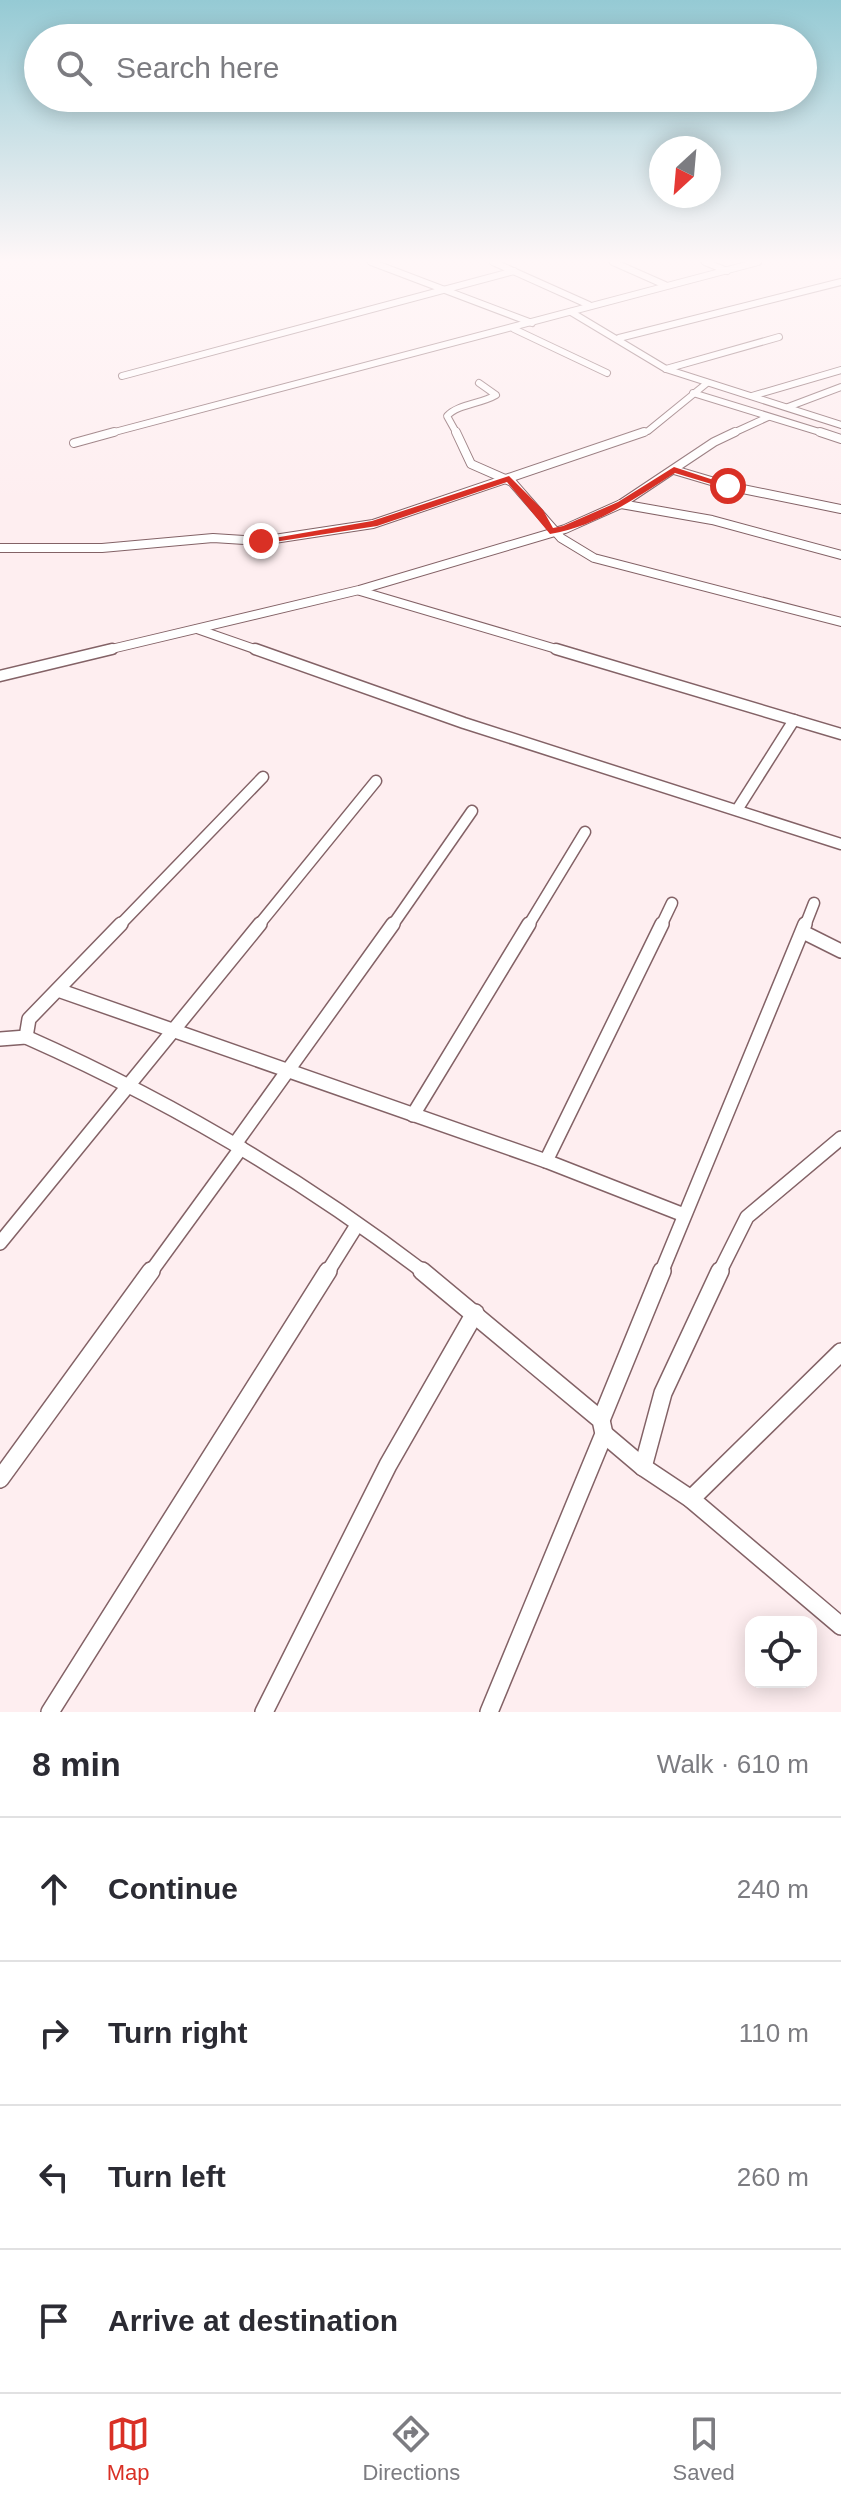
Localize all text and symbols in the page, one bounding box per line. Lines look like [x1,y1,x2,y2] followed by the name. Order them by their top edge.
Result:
[24,24,817,112] search box
[52,46,96,90] icon: search
[116,51,279,84] text: Search here
[649,136,721,208] north arrow
[710,468,746,504] route start
[243,523,279,559] route end
[745,1616,817,1688] map controls
[745,1616,817,1688] button: locate
[32,1745,121,1783] text: 8 min
[657,1749,809,1779] text: Walk · 610 m
[32,1867,76,1911] icon: ahead
[108,1872,238,1905] text: Continue
[737,1874,809,1904] text: 240 m
[32,2011,76,2055] icon: right
[108,2016,247,2049] text: Turn right
[739,2018,809,2048] text: 110 m
[32,2155,76,2199] icon: left
[108,2160,226,2193] text: Turn left
[737,2162,809,2192] text: 260 m
[32,2299,76,2343] icon: arrive
[108,2304,398,2337] text: Arrive at destination
[106,2412,150,2486] tab: Map
[362,2412,460,2486] tab: Directions
[672,2412,735,2486] tab: Saved

